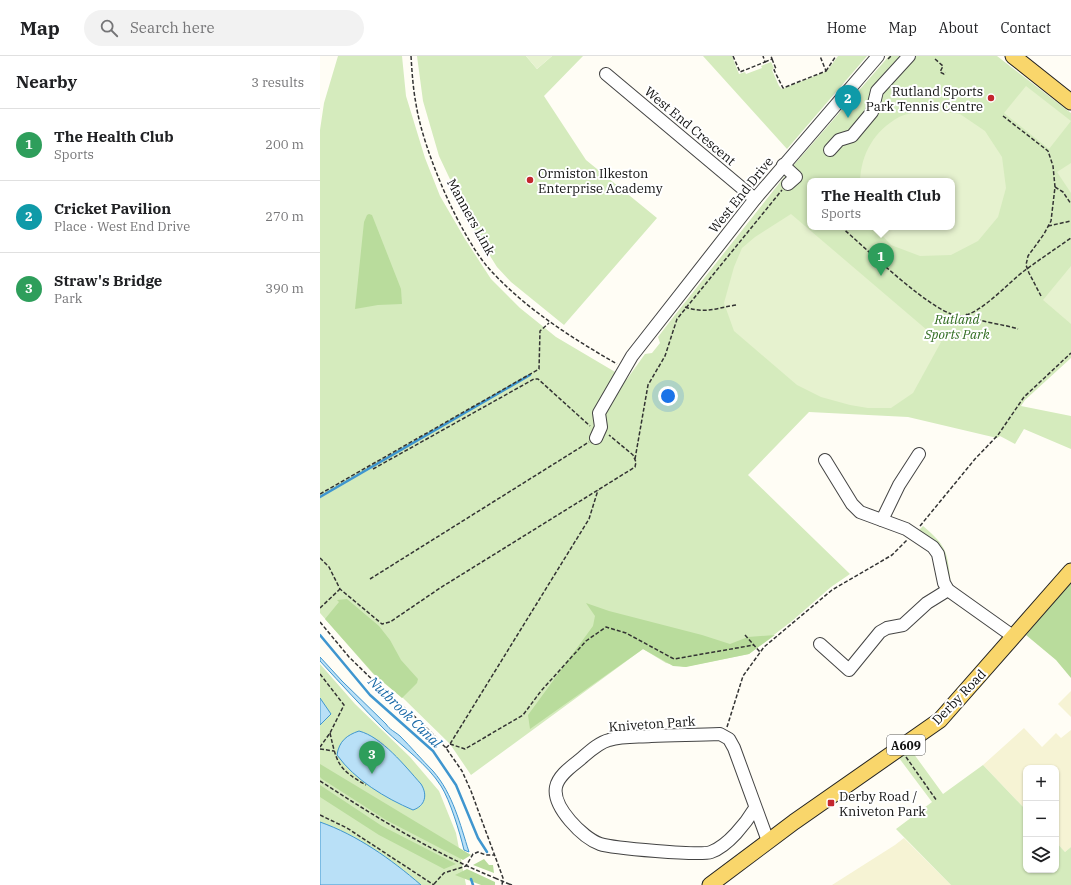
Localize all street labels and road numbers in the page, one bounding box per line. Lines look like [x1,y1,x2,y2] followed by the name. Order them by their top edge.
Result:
[641,83,739,169] street label: West End Crescent
[705,153,777,237] street label: West End Drive
[443,176,499,259] street label: Manners Link
[928,666,990,728] street label: Derby Road
[608,712,696,736] street label: Kniveton Park
[887,735,925,755] road number: A609

